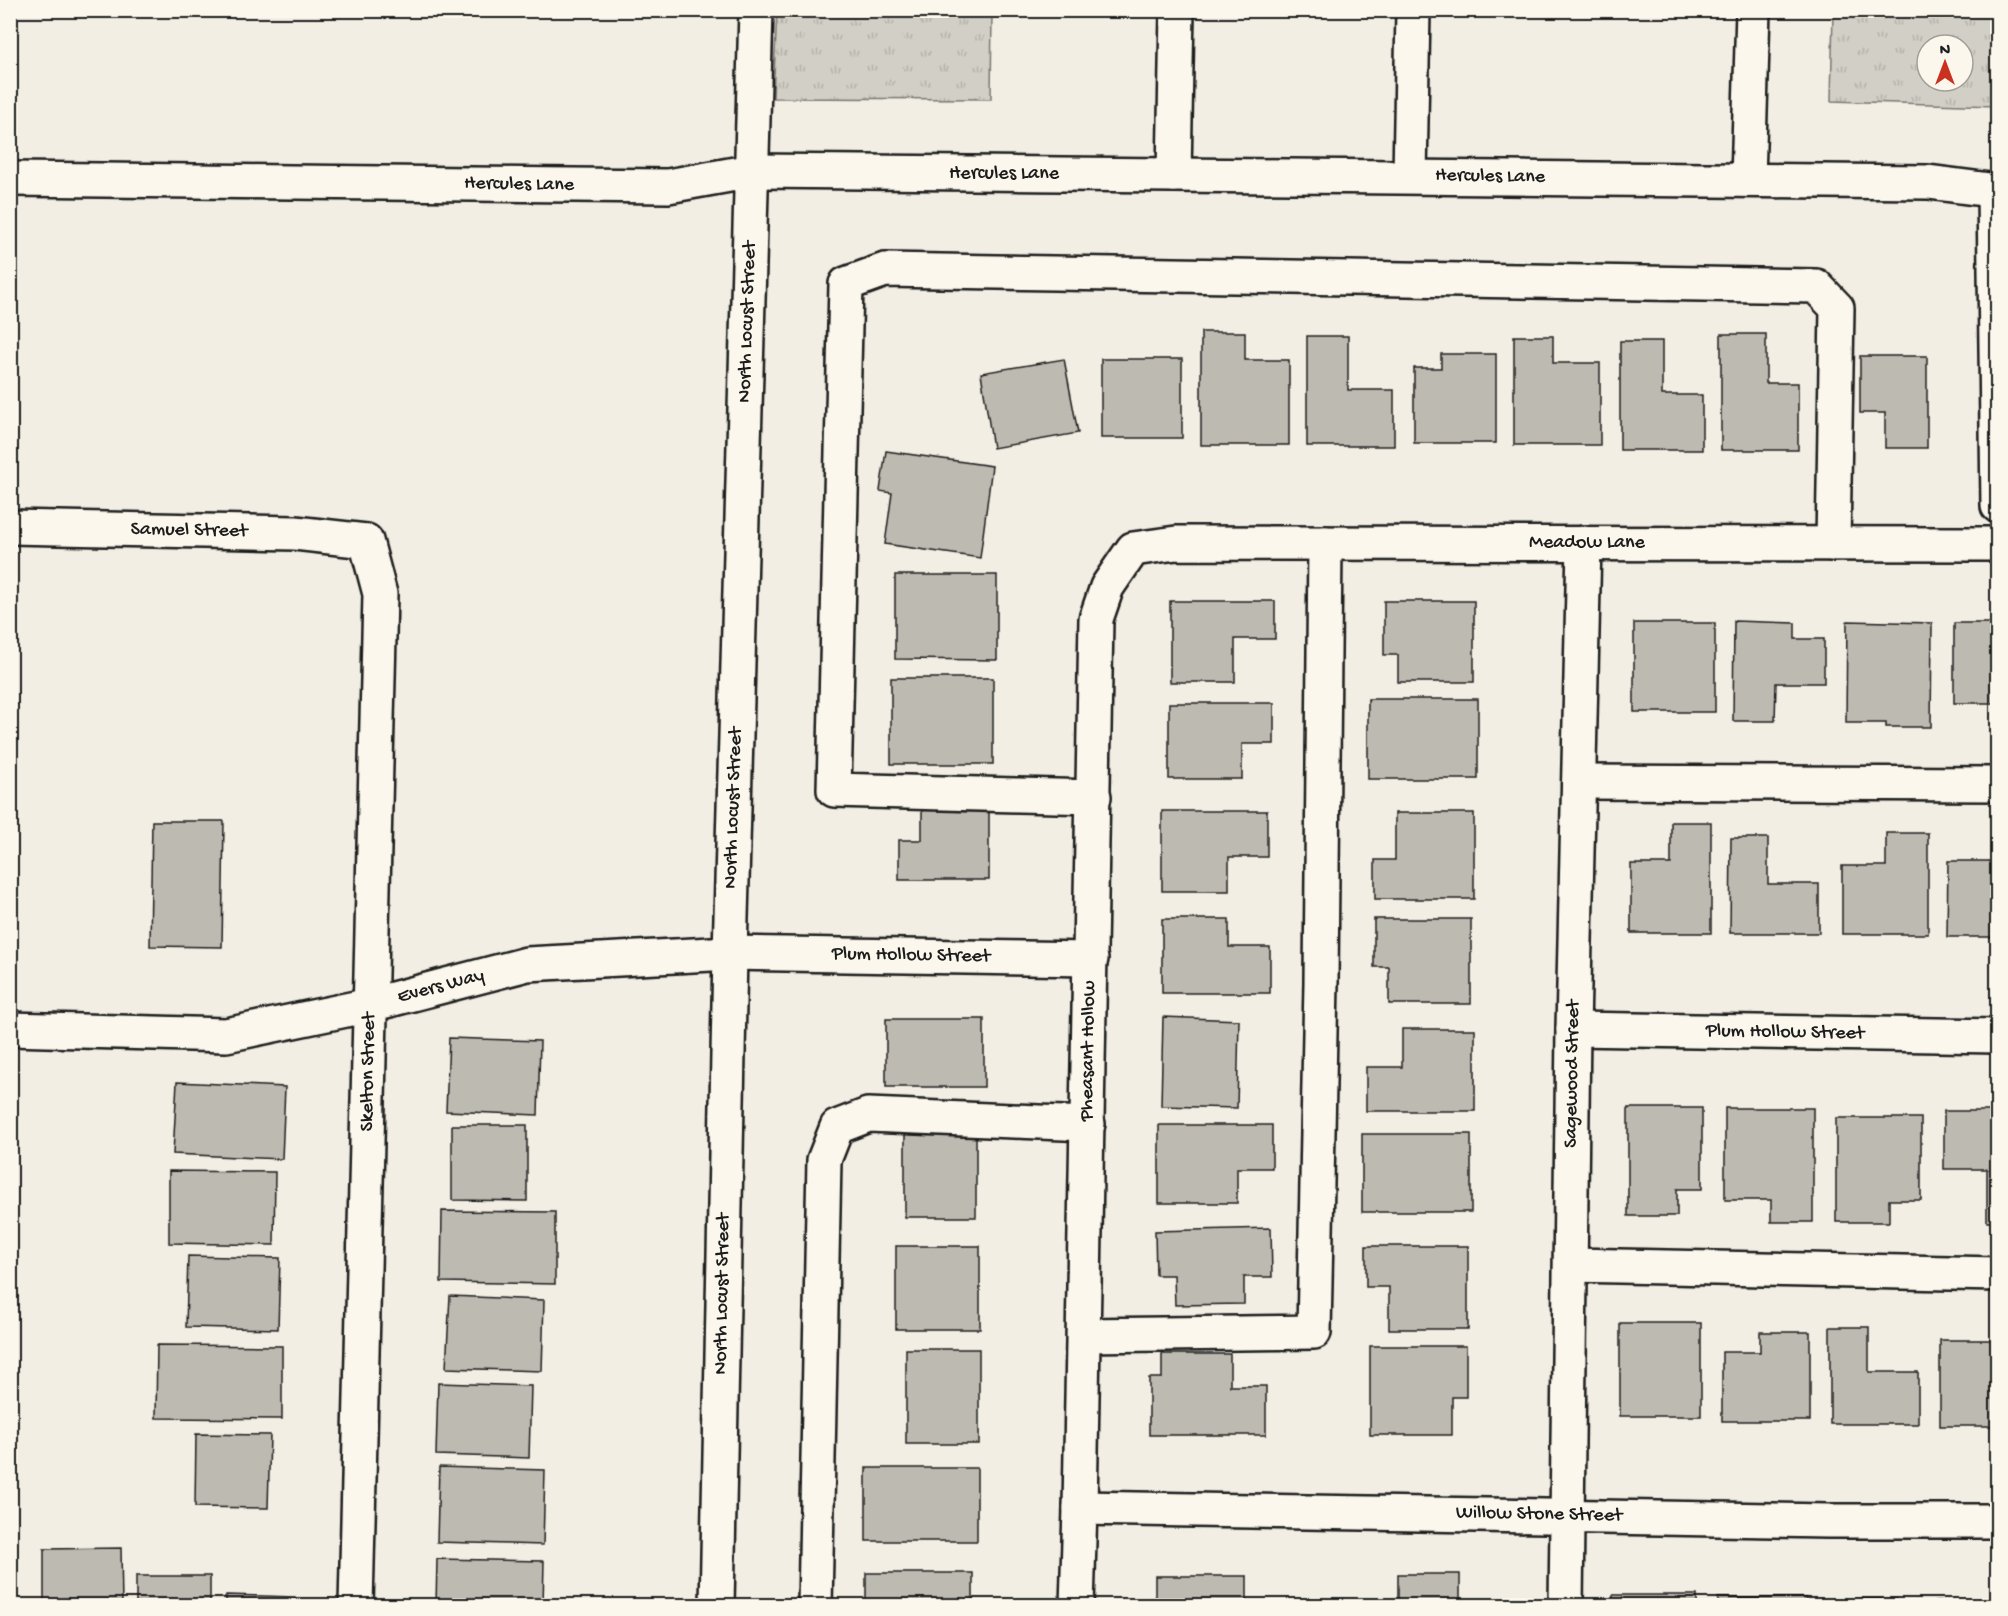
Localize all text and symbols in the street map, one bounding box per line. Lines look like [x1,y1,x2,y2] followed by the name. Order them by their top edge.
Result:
[1915,33,1975,93] north arrow
[1940,42,1951,61] text: N
[949,163,1060,186] street label: Hercules Lane
[1435,165,1546,189] street label: Hercules Lane
[464,173,575,197] street label: Hercules Lane
[734,239,762,403] street label: North Locust Street
[130,518,249,544] street label: Samuel Street
[1529,532,1646,555] street label: Meadow Lane
[720,725,748,889] street label: North Locust Street
[831,943,992,969] street label: Plum Hollow Street
[395,964,487,1010] street label: Evers Way
[1076,980,1102,1122] street label: Pheasant Hollow
[1560,998,1586,1148] street label: Sagewood Street
[356,1010,382,1132] street label: Skelton Street
[1705,1020,1866,1046] street label: Plum Hollow Street
[710,1211,736,1375] street label: North Locust Street
[1456,1502,1624,1528] street label: Willow Stone Street

